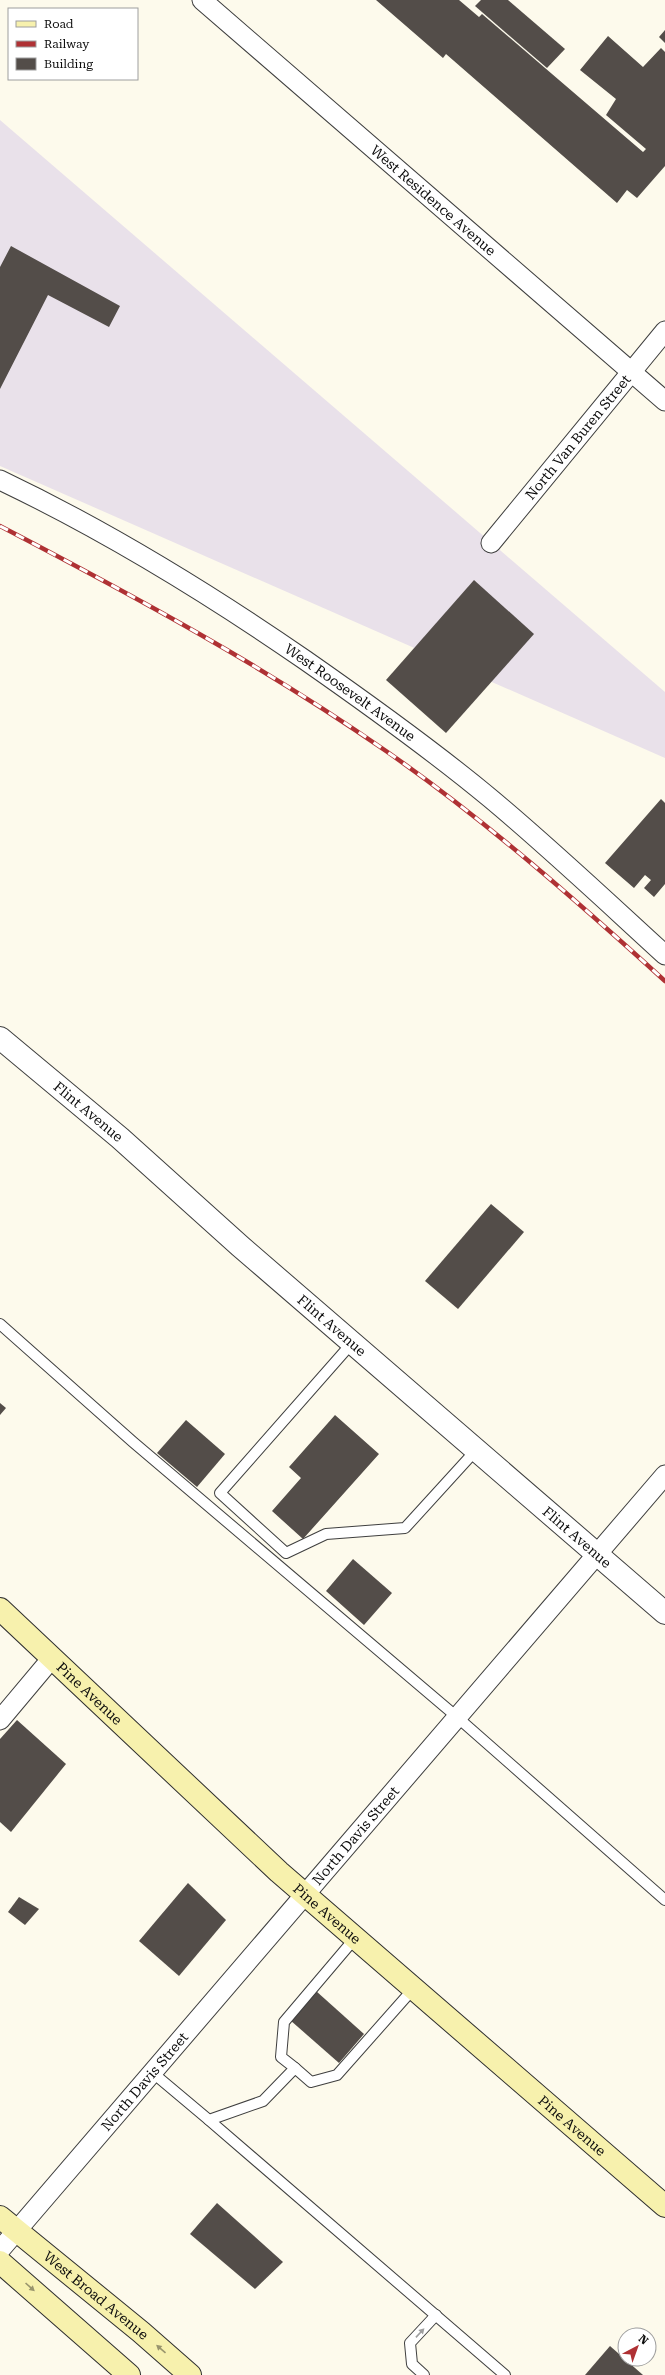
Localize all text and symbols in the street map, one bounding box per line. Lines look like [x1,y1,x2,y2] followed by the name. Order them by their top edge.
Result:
[8,8,138,80] legend
[44,17,74,31] text: Road
[44,37,90,51] text: Railway
[44,57,93,71] text: Building
[368,142,499,259] street label: West Residence Avenue
[522,371,634,503] street label: North Van Buren Street
[282,641,419,745] street label: West Roosevelt Avenue
[50,1078,126,1145] street label: Flint Avenue
[294,1291,370,1359] street label: Flint Avenue
[540,1503,615,1571] street label: Flint Avenue
[53,1659,126,1728] street label: Pine Avenue
[309,1783,402,1888] street label: North Davis Street
[290,1880,364,1947] street label: Pine Avenue
[98,2029,191,2134] street label: North Davis Street
[535,2092,609,2159] street label: Pine Avenue
[41,2248,152,2343] street label: West Broad Avenue
[25,2282,34,2291] one-way arrow
[617,2327,657,2367] north arrow
[415,2328,425,2338] one-way arrow
[636,2332,651,2348] text: N
[155,2345,166,2354] one-way arrow

